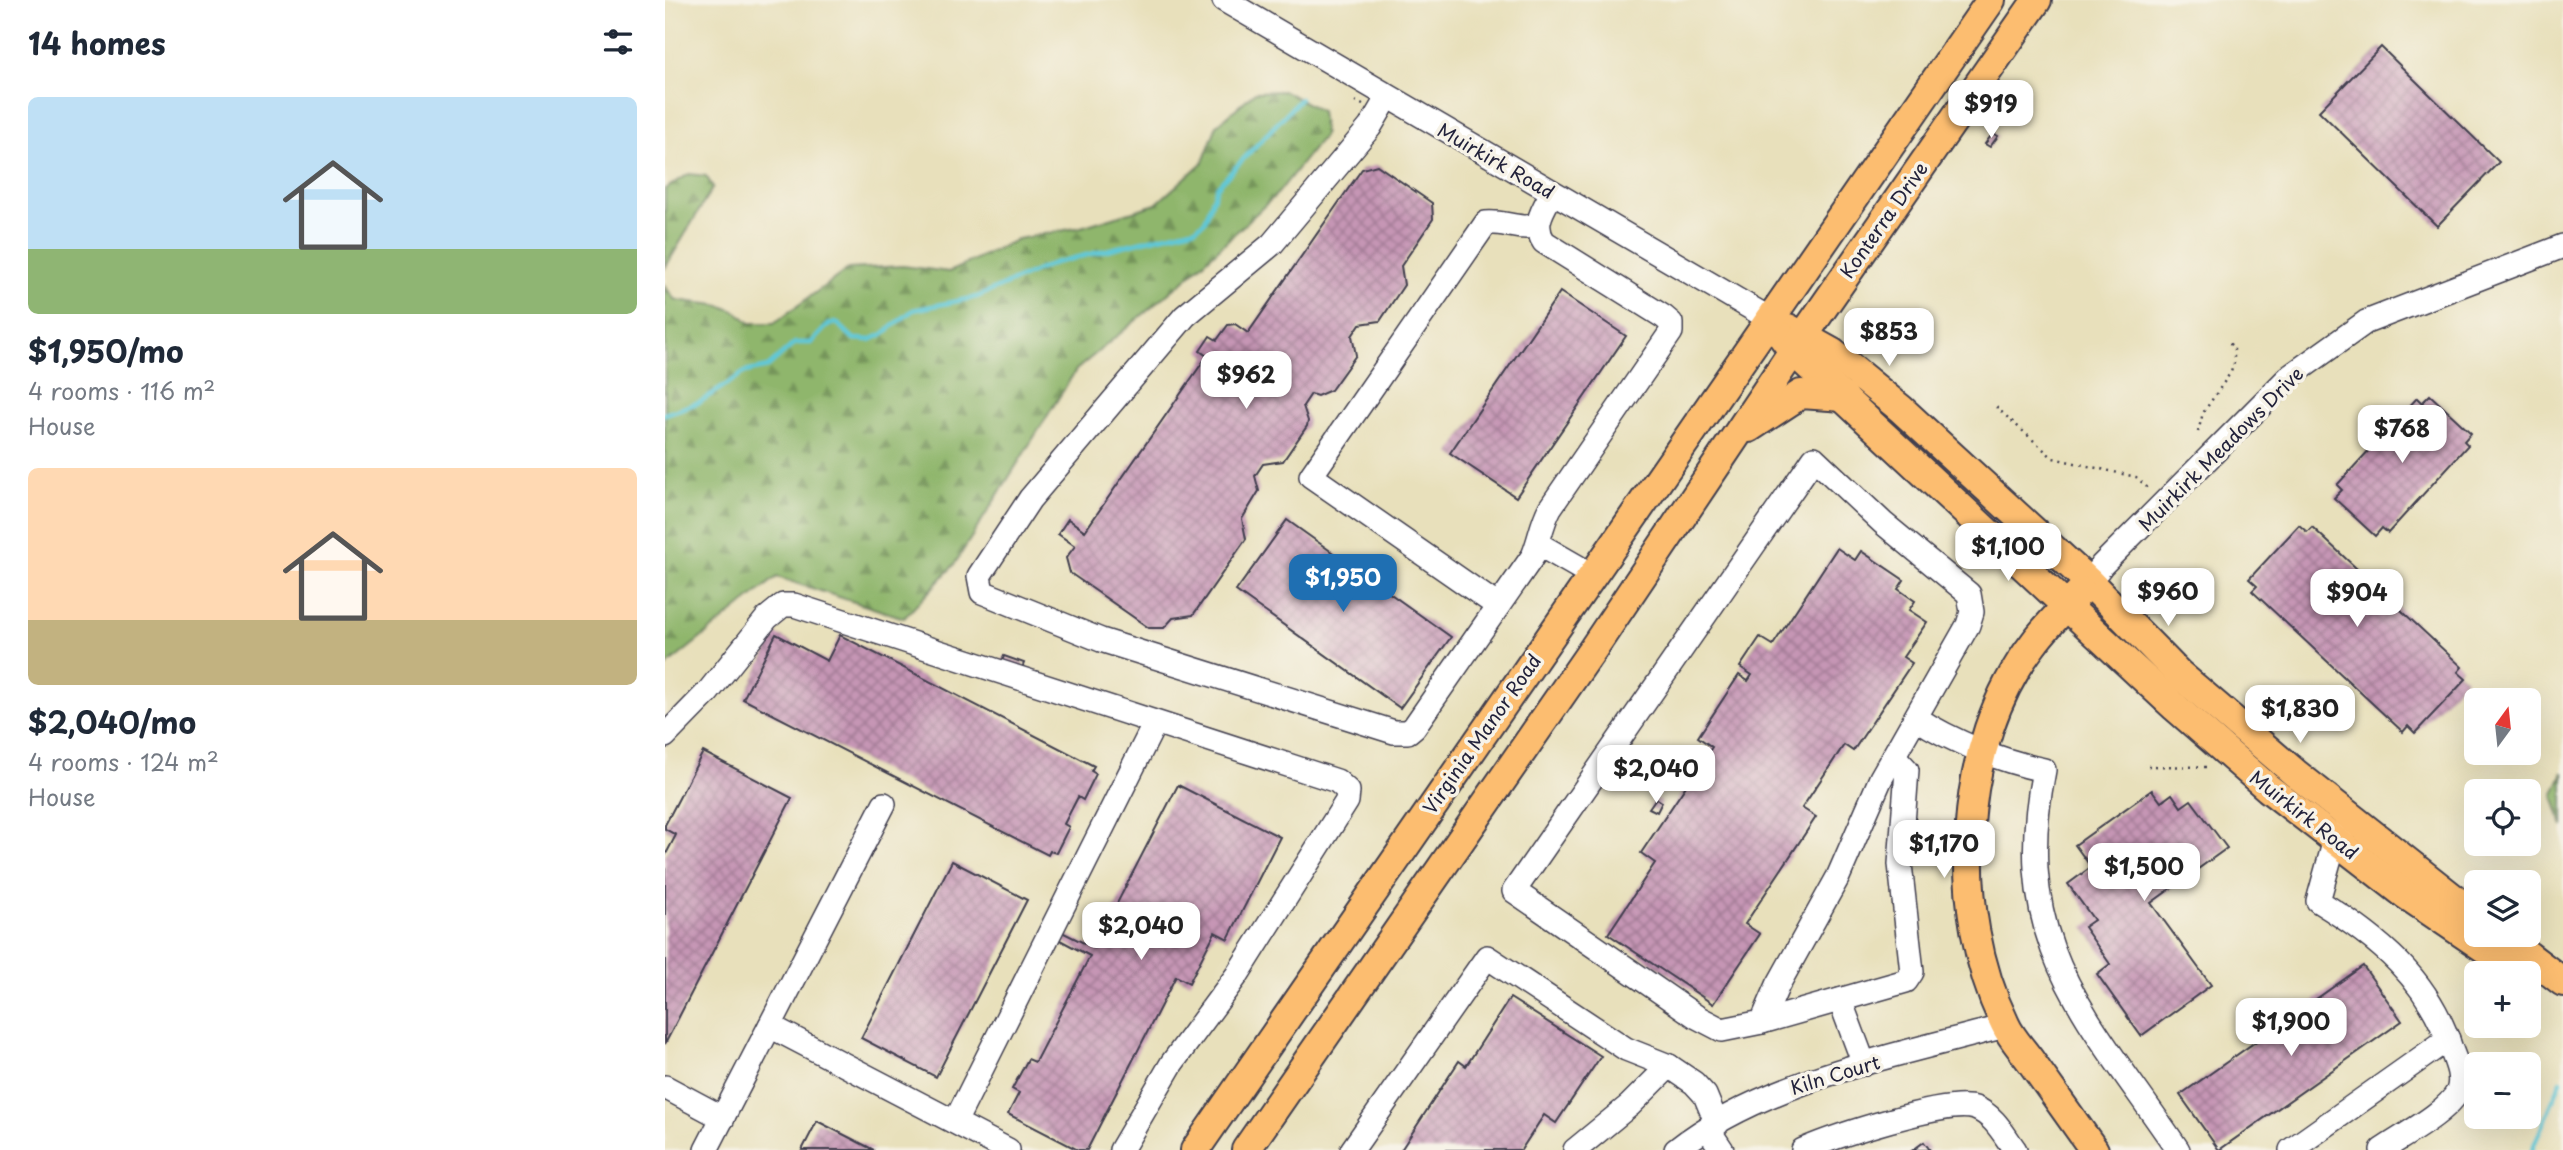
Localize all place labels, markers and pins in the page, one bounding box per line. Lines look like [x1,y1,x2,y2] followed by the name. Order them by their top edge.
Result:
[1950,80,2032,140] pin: $919
[1848,308,1930,368] pin: $853
[1205,352,1287,411] pin: $962
[2361,406,2443,465] pin: $768
[1951,524,2065,583] pin: $1,100
[1286,554,1400,614] pin: $1,950
[2127,568,2209,628] pin: $960
[2316,570,2398,629] pin: $904
[2243,686,2357,745] pin: $1,830
[1599,746,1713,805] pin: $2,040
[1887,820,2001,880] pin: $1,170
[2087,844,2201,903] pin: $1,500
[1084,902,1198,962] pin: $2,040
[2234,998,2348,1058] pin: $1,900

